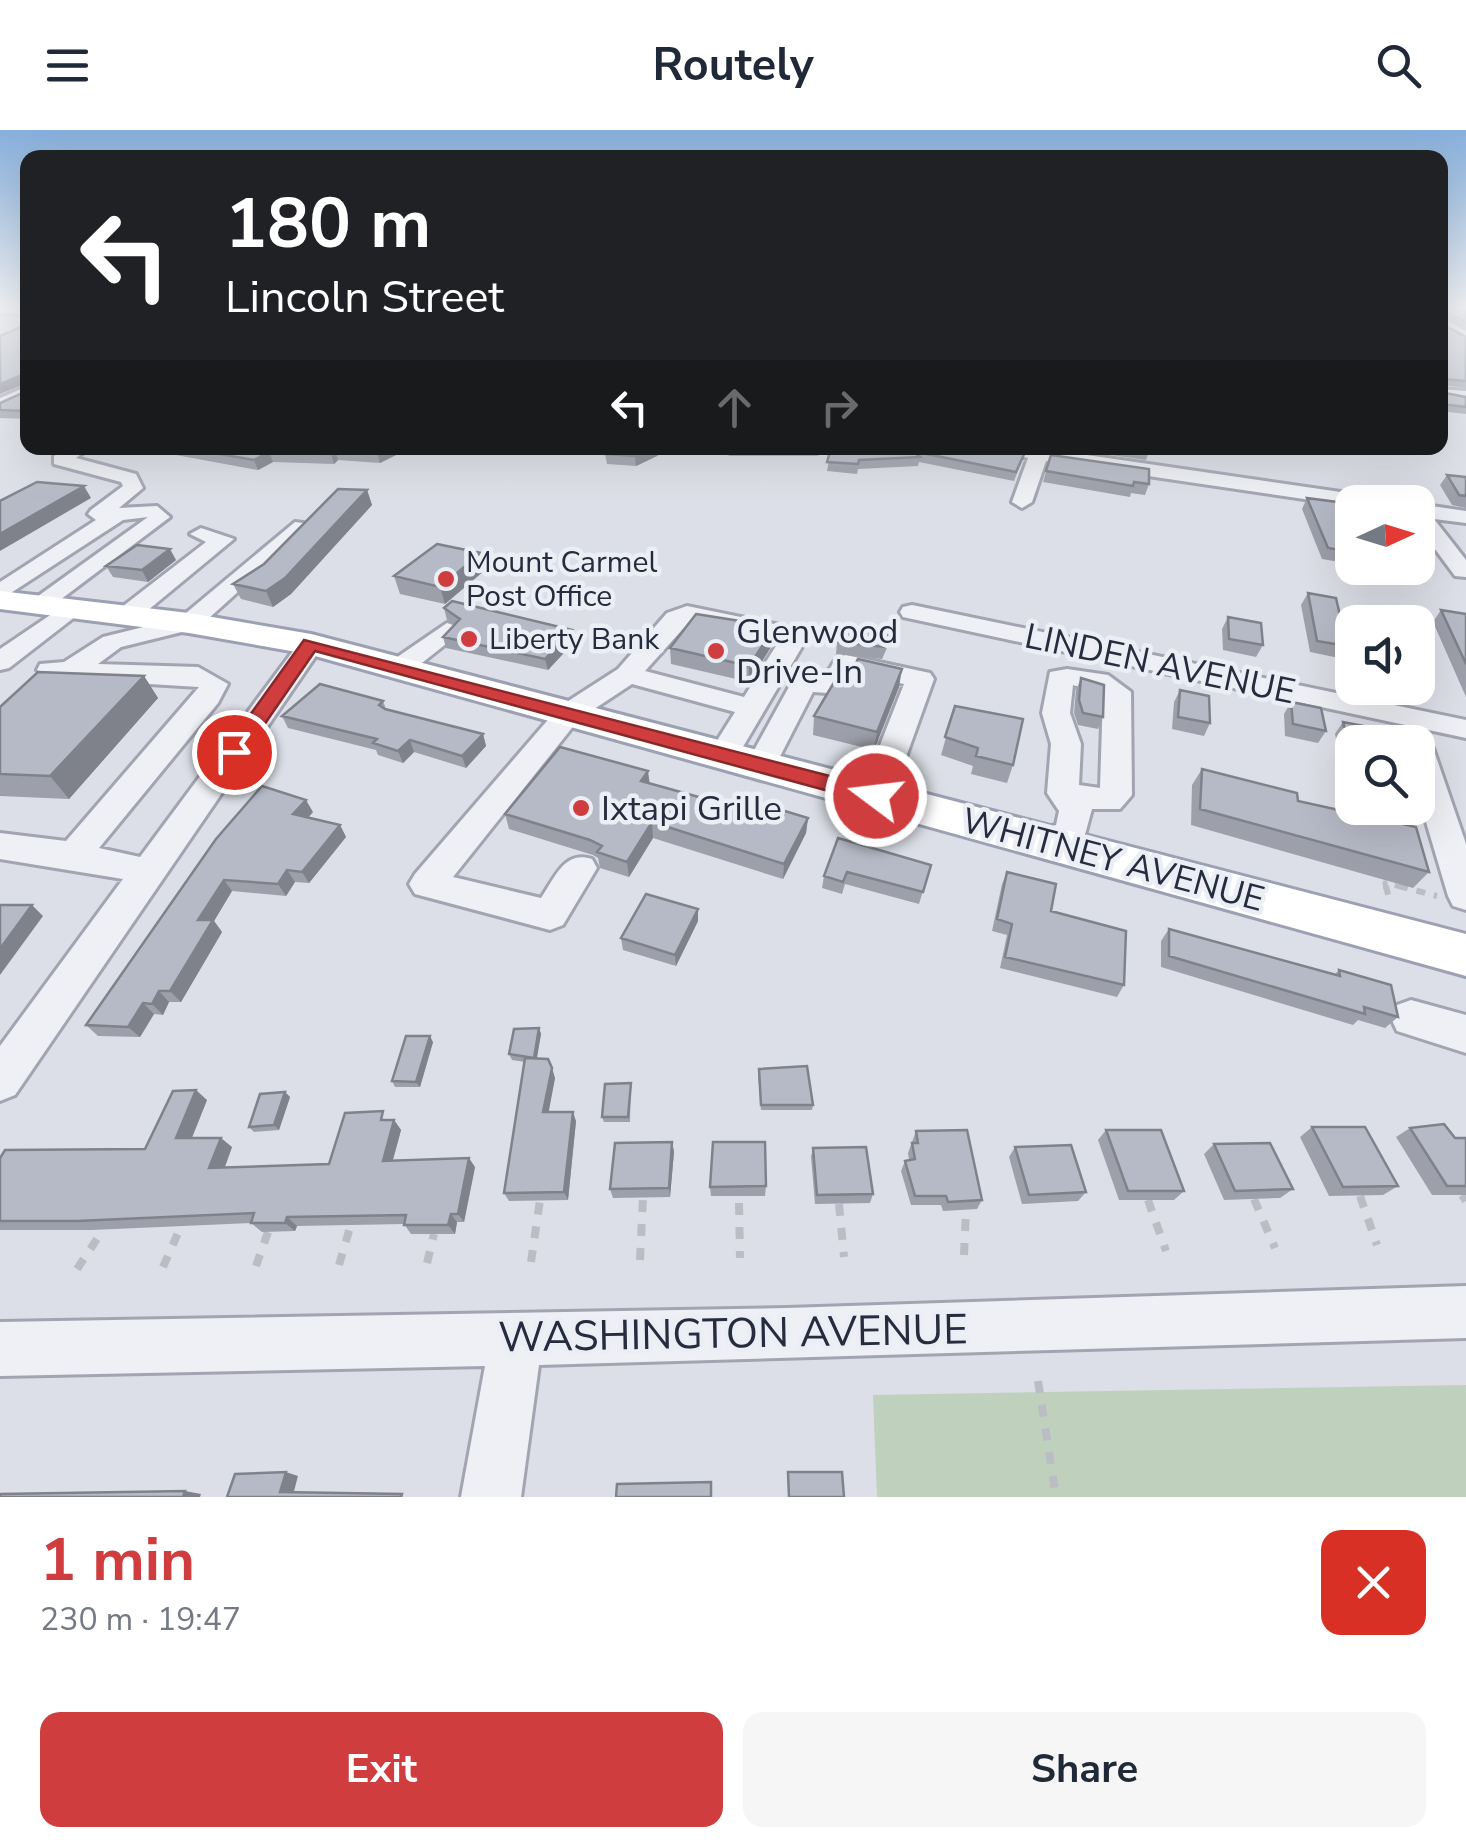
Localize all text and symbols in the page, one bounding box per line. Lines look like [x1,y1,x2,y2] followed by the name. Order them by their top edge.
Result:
[652,35,814,96] text: Routely
[40,38,95,93] icon: menu
[1371,38,1426,93] icon: search
[225,176,431,272] text: 180 m
[60,190,190,320] icon: left
[225,267,504,328] text: Lincoln Street
[602,380,657,435] icon: left
[707,380,762,435] icon: ahead
[812,380,867,435] icon: right
[1335,485,1435,585] north arrow
[1335,485,1435,825] map controls
[466,542,657,617] place label: Mount Carmel Post Office
[435,568,457,590] marker: Mount Carmel Post Office
[1335,605,1435,705] button: sound
[736,608,898,695] place label: Glenwood Drive-In
[1021,612,1299,716] street label: LINDEN AVENUE
[489,619,660,660] place label: Liberty Bank
[458,628,480,650] marker: Liberty Bank
[705,640,727,662] marker: Glenwood Drive-In
[192,710,277,795] pin
[207,725,262,780] icon: arrive
[1335,725,1435,825] button: search
[824,744,928,848] position arrow
[601,785,782,832] place label: Ixtapi Grille
[570,797,592,819] marker: Ixtapi Grille
[957,797,1269,923] street label: WHITNEY AVENUE
[498,1301,968,1367] street label: WASHINGTON AVENUE
[40,1519,195,1601] text: 1 min
[1321,1530,1426,1635] button: close
[40,1598,241,1641] text: 230 m · 19:47
[40,1712,723,1827] button: Exit
[743,1712,1426,1827] button: Share

